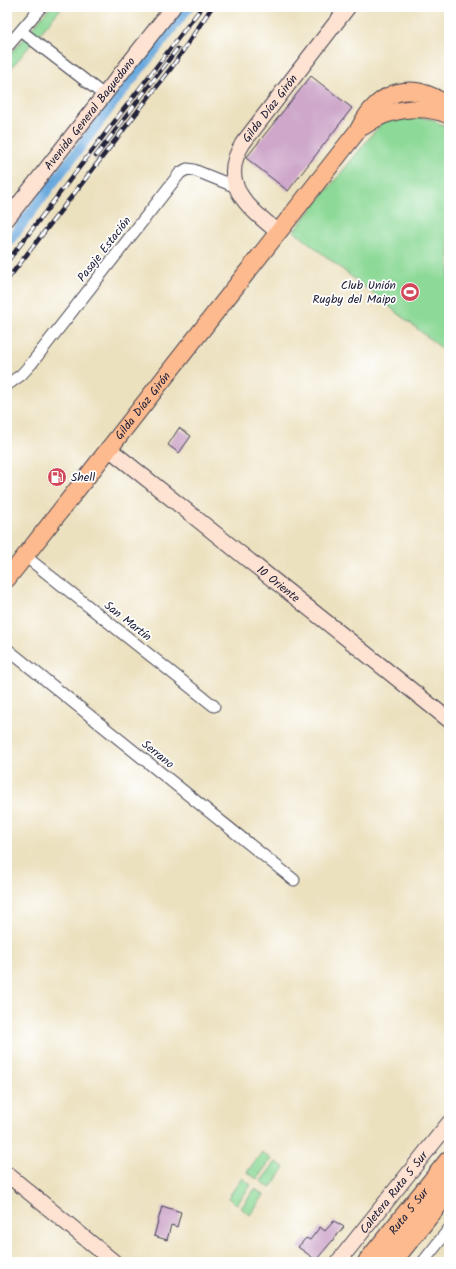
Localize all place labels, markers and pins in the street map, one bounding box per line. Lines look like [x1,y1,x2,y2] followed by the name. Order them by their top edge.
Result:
[313,276,396,309] place label: Club Unión Rugby del Maipo
[399,281,421,303] sports icon: Club Unión Rugby del Maipo
[46,466,68,488] fuel station icon: Shell
[71,468,95,487] place label: Shell

